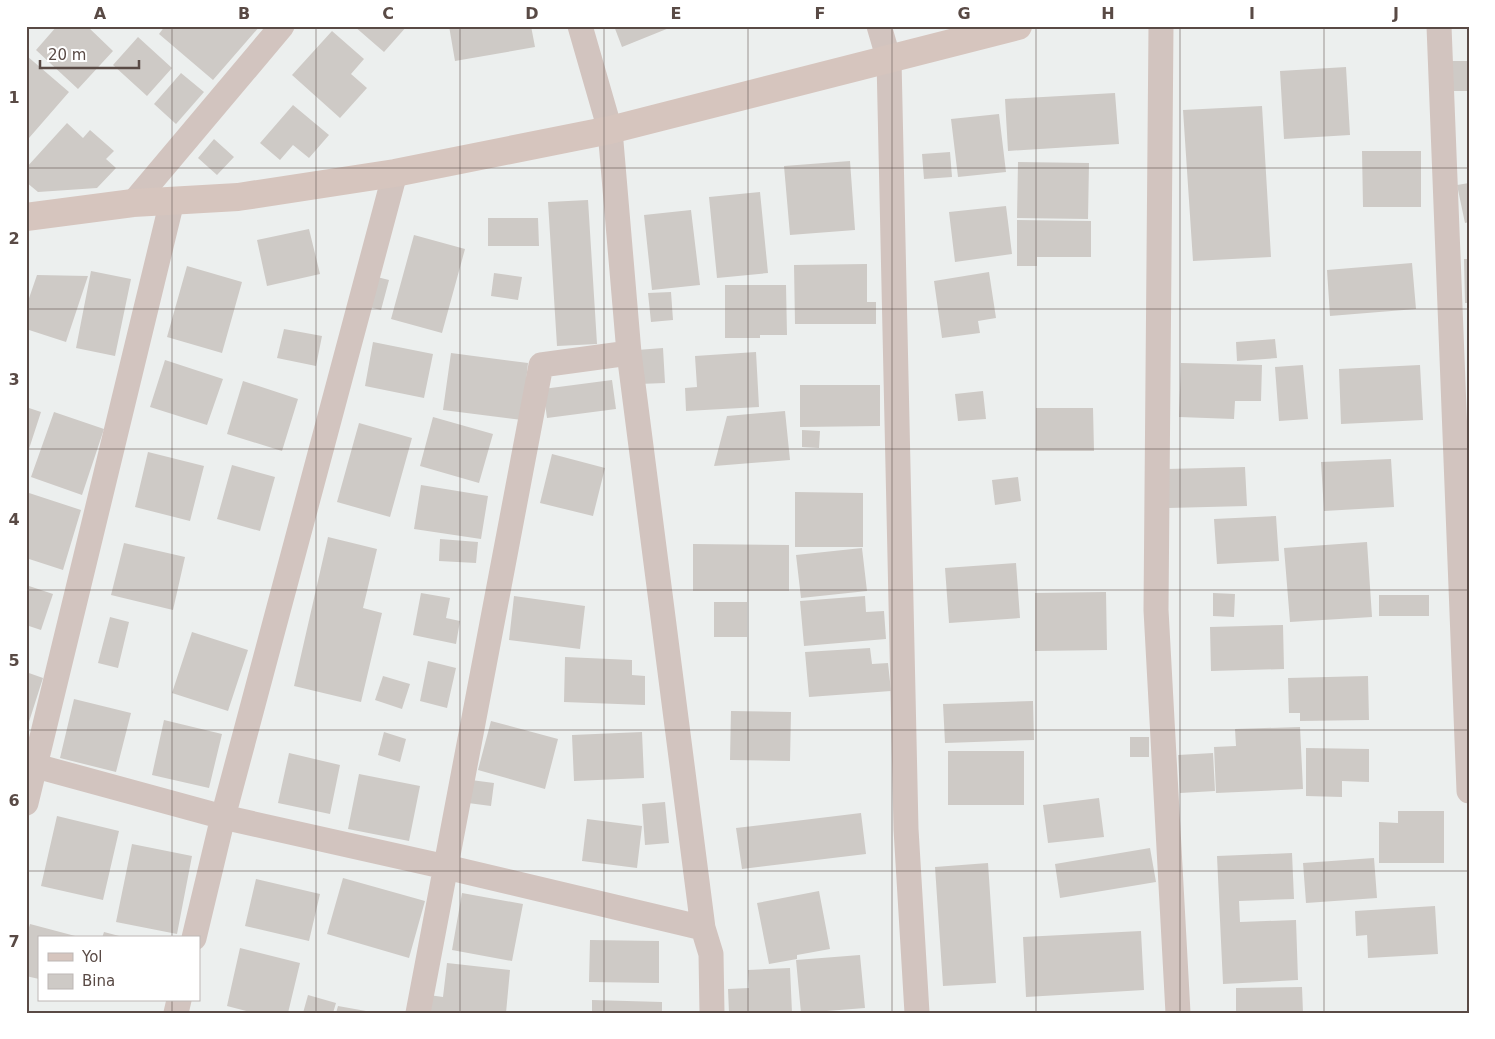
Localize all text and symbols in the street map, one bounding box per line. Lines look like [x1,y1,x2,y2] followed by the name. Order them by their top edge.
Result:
[94,4,107,23] text: A
[238,4,250,23] text: B
[382,4,394,23] text: C
[525,4,539,23] text: D
[671,4,681,23] text: E
[815,4,825,23] text: F
[957,4,971,23] text: G
[1101,4,1115,23] text: H
[1249,4,1255,23] text: I
[1392,4,1399,23] text: J
[40,38,139,70] scale bar
[48,46,86,64] text: 20 m
[8,88,20,107] text: 1
[8,229,20,248] text: 2
[8,370,20,389] text: 3
[8,510,20,529] text: 4
[8,651,20,670] text: 5
[8,791,20,810] text: 6
[8,932,20,951] text: 7
[38,936,200,1002] legend
[81,948,103,966] text: Yol
[82,972,115,990] text: Bina

